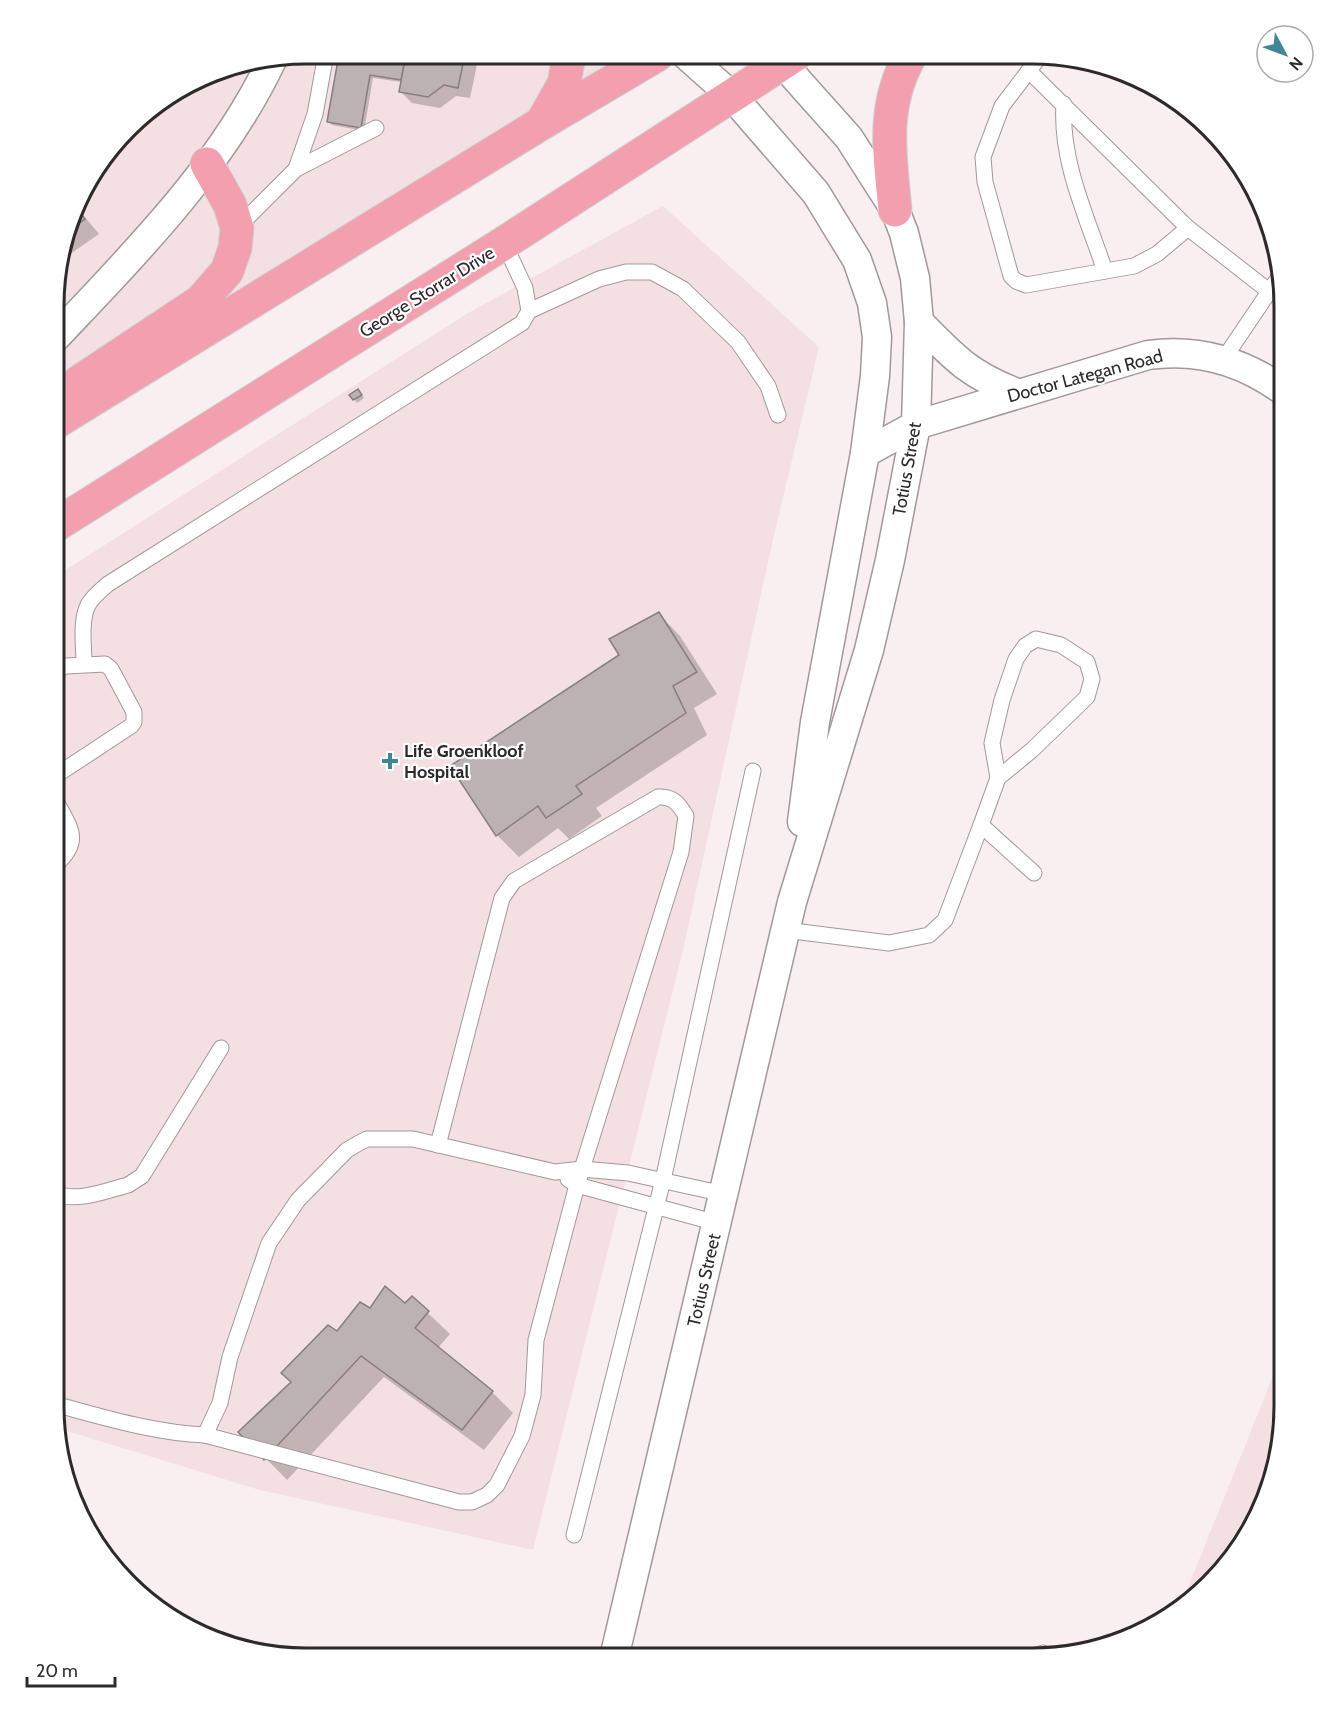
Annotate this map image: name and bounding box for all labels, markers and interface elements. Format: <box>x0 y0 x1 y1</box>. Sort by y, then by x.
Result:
north arrow <box>1255 24 1315 84</box>
text: N <box>1285 53 1307 74</box>
street label: George Storrar Drive <box>355 242 499 342</box>
street label: Doctor Lategan Road <box>1005 345 1165 407</box>
street label: Totius Street <box>888 420 926 518</box>
place label: Life Groenkloof Hospital <box>404 740 524 783</box>
marker: Life Groenkloof Hospital <box>381 752 399 770</box>
street label: Totius Street <box>683 1231 725 1329</box>
scale bar <box>27 1650 116 1688</box>
text: 20 m <box>36 1660 78 1682</box>

